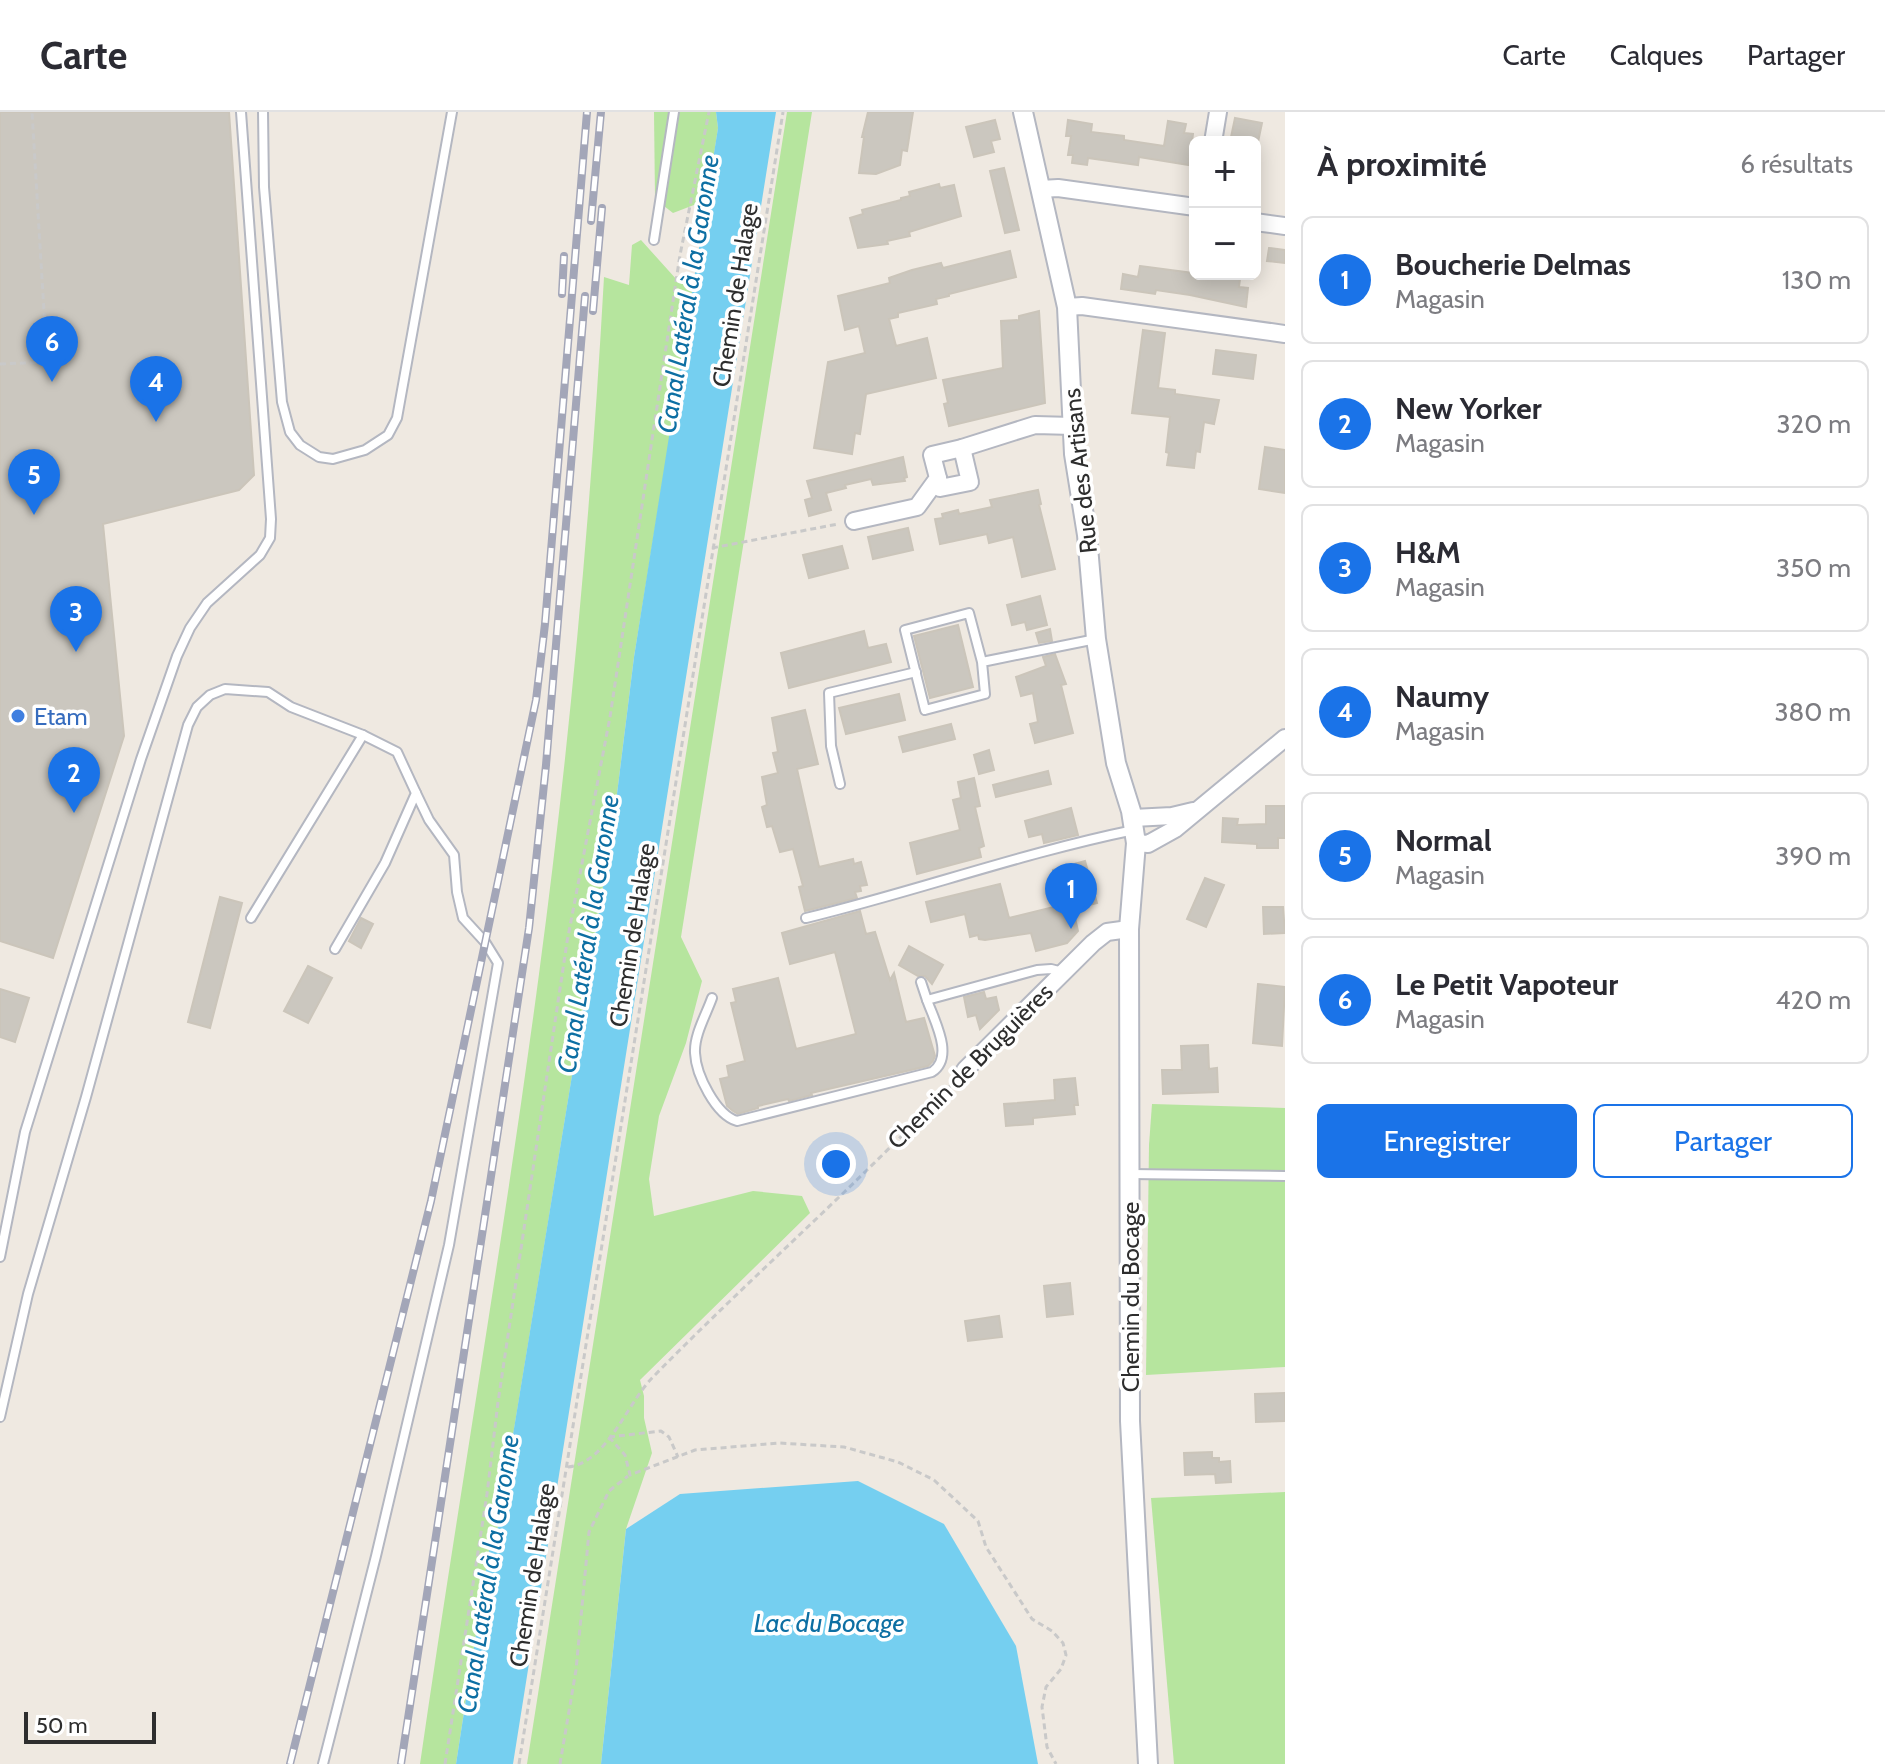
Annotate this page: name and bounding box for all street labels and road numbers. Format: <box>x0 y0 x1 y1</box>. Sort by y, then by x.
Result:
street label: Chemin de Halage <box>706 201 764 389</box>
street label: Rue des Artisans <box>1057 387 1103 555</box>
street label: Chemin de Halage <box>603 841 661 1029</box>
street label: Chemin de Bruguières <box>881 977 1059 1155</box>
street label: Chemin du Bocage <box>1116 1202 1145 1392</box>
street label: Chemin de Halage <box>503 1481 561 1669</box>

